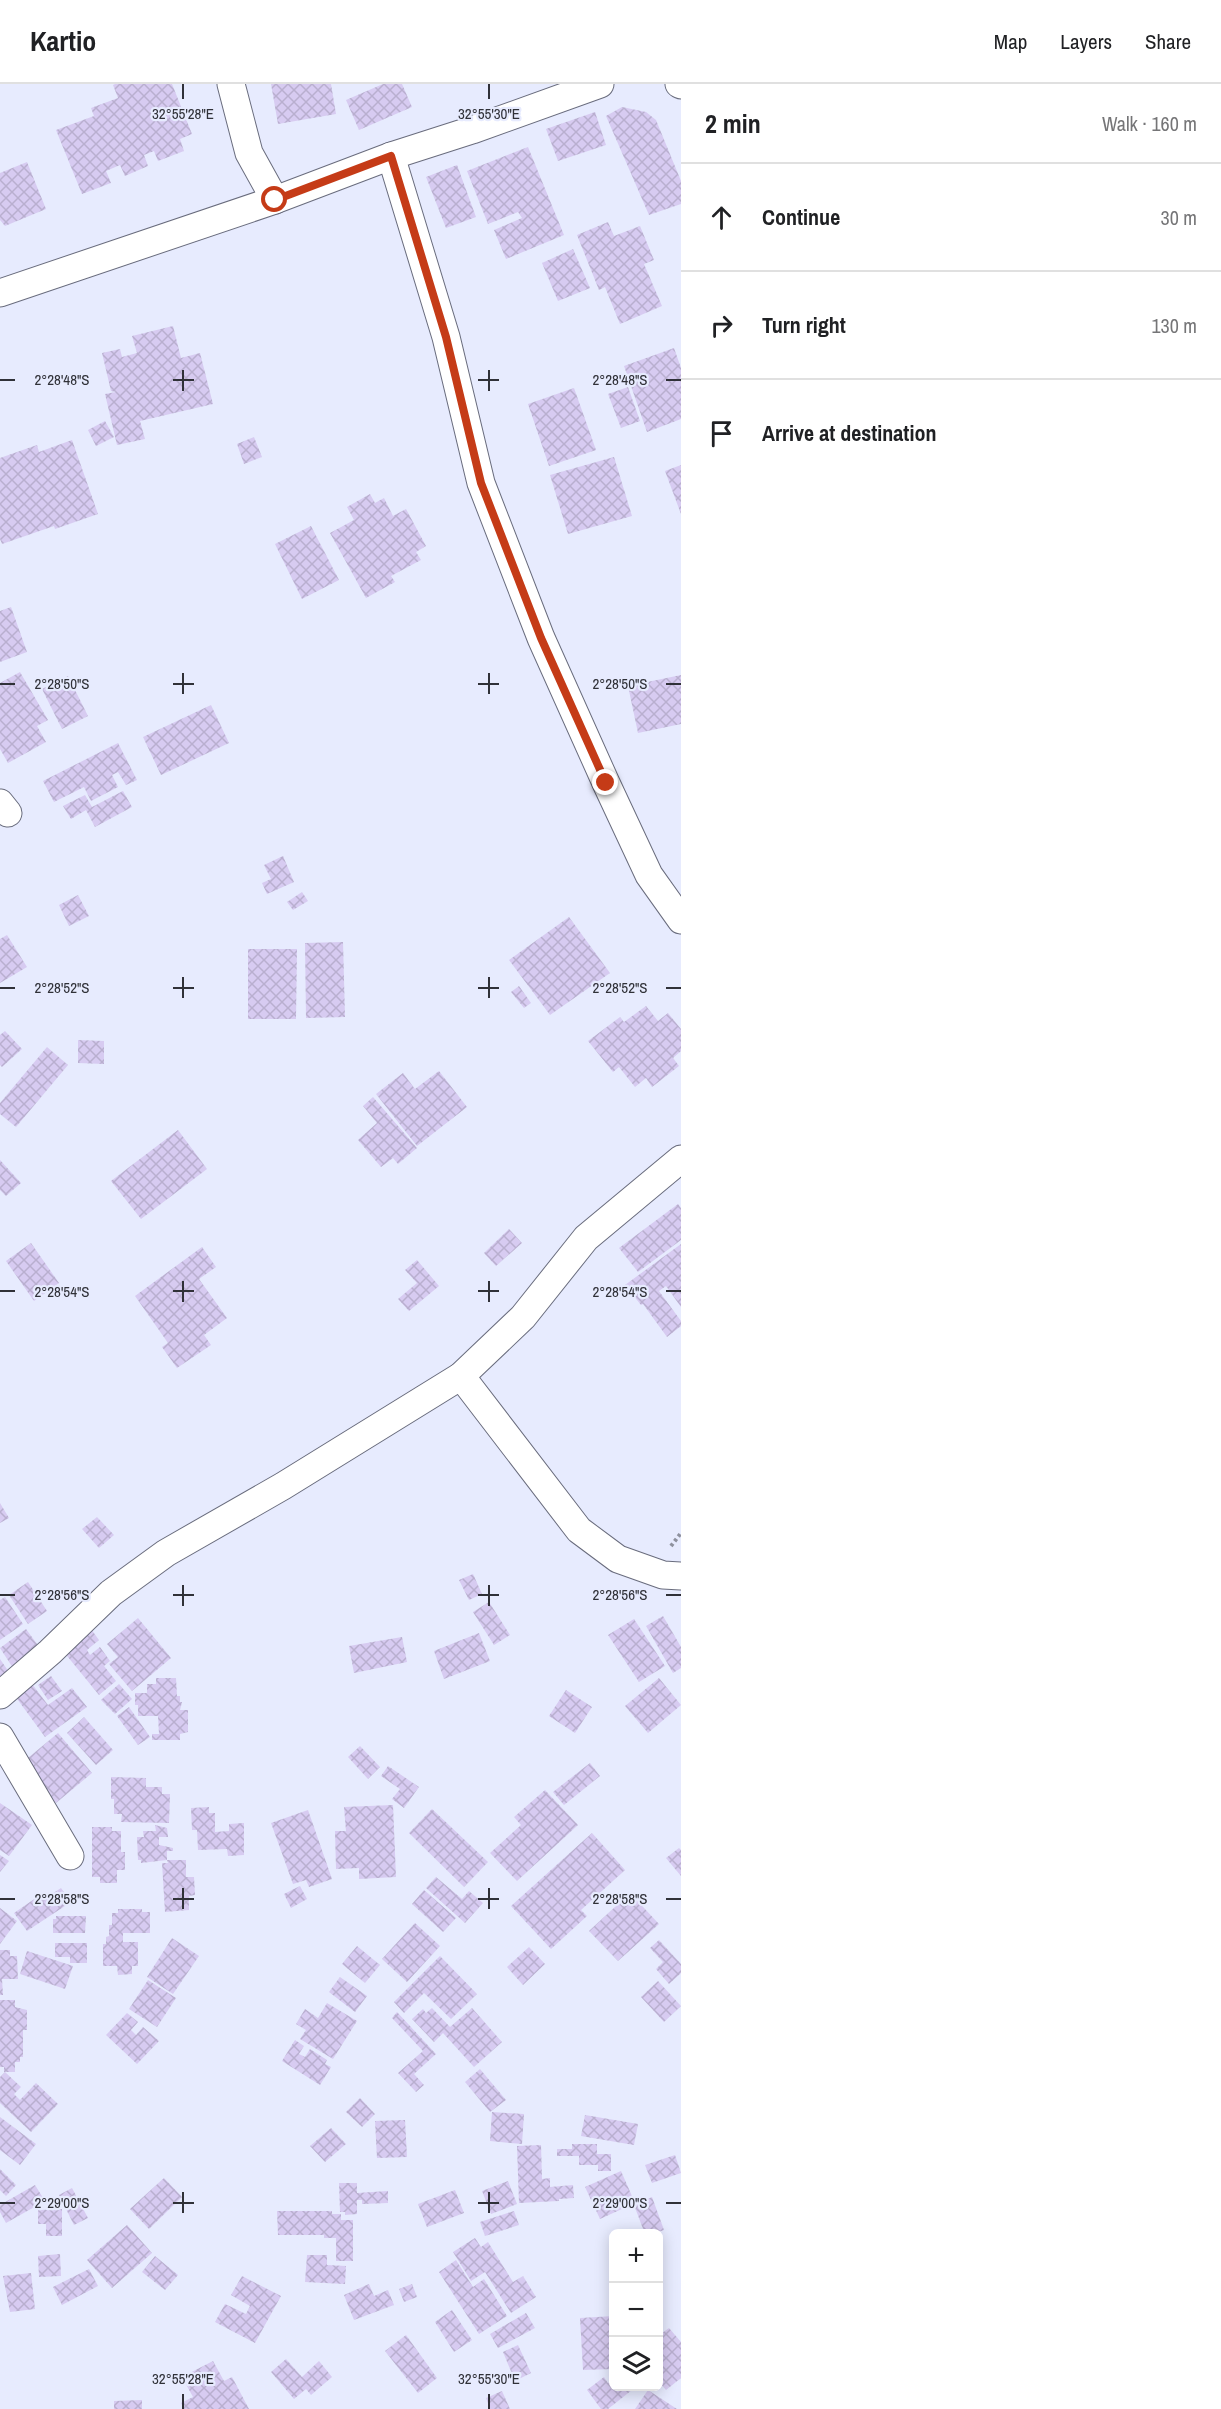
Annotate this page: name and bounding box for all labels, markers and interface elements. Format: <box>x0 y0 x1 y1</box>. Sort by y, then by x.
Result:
text: Kartio <box>30 22 96 60</box>
text: Map <box>994 27 1027 56</box>
text: Layers <box>1060 27 1112 56</box>
text: Share <box>1145 27 1191 56</box>
text: 32°55'28"E <box>152 103 214 124</box>
text: 32°55'30"E <box>458 103 520 124</box>
text: 2 min <box>705 106 761 141</box>
text: Walk · 160 m <box>1102 110 1197 137</box>
route start <box>261 186 287 212</box>
icon: ahead <box>705 201 738 234</box>
text: Continue <box>762 202 840 232</box>
text: 30 m <box>1161 204 1197 231</box>
icon: right <box>705 309 738 342</box>
text: Turn right <box>762 310 846 340</box>
text: 130 m <box>1151 312 1197 339</box>
text: 2°28'48"S <box>34 369 90 390</box>
text: 2°28'48"S <box>592 369 648 390</box>
icon: arrive <box>705 417 738 450</box>
text: Arrive at destination <box>762 418 936 448</box>
text: 2°28'50"S <box>34 673 90 694</box>
text: 2°28'50"S <box>592 673 648 694</box>
route end <box>592 769 618 795</box>
text: 2°28'52"S <box>34 977 90 998</box>
text: 2°28'52"S <box>592 977 648 998</box>
text: 2°28'54"S <box>34 1281 90 1302</box>
text: 2°28'54"S <box>592 1281 648 1302</box>
text: 2°28'56"S <box>34 1584 90 1605</box>
text: 2°28'56"S <box>592 1584 648 1605</box>
text: 2°28'58"S <box>34 1888 90 1909</box>
text: 2°28'58"S <box>592 1888 648 1909</box>
text: 2°29'00"S <box>34 2192 90 2213</box>
text: 2°29'00"S <box>592 2192 648 2213</box>
map controls <box>609 2229 663 2391</box>
button: + <box>609 2229 663 2283</box>
button: − <box>609 2283 663 2337</box>
button: layers <box>609 2337 663 2391</box>
text: 32°55'28"E <box>152 2368 214 2389</box>
text: 32°55'30"E <box>458 2368 520 2389</box>

